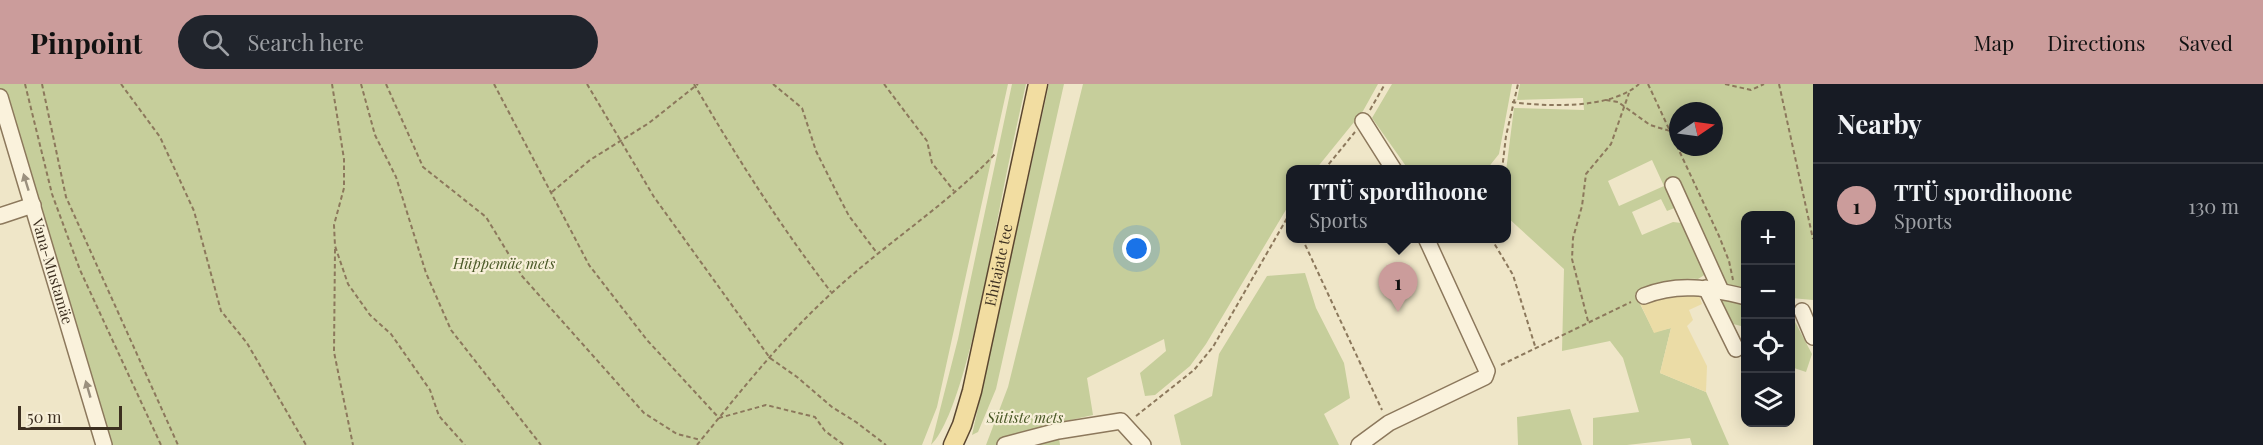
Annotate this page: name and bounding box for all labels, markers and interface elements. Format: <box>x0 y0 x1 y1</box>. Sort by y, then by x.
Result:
search box <box>178 15 598 69</box>
text: Pinpoint <box>30 24 142 61</box>
icon: search <box>199 26 232 59</box>
text: Search here <box>247 27 364 57</box>
text: Map <box>1973 28 2014 56</box>
text: Directions <box>2047 28 2145 56</box>
text: Saved <box>2178 28 2233 56</box>
north arrow <box>1669 102 1723 156</box>
text: Nearby <box>1837 106 1922 141</box>
popup <box>1286 165 1511 243</box>
one-way arrow <box>21 173 30 191</box>
text: TTÜ spordihoone <box>1309 176 1488 206</box>
text: TTÜ spordihoone <box>1894 177 2072 207</box>
text: 1 <box>1853 192 1860 219</box>
text: 130 m <box>2188 192 2239 219</box>
text: Sports <box>1309 206 1368 233</box>
text: Sports <box>1894 207 1952 234</box>
map controls <box>1741 211 1795 427</box>
button: + <box>1741 211 1795 265</box>
street label: Vana-Mustamäe <box>28 215 78 326</box>
street label: Ehitajate tee <box>979 222 1017 308</box>
your location <box>1122 234 1151 263</box>
park label: Hüppemäe mets <box>452 253 555 273</box>
pin: 1 <box>1378 262 1418 312</box>
button: − <box>1741 265 1795 319</box>
button: locate <box>1741 319 1795 373</box>
button: layers <box>1741 373 1795 427</box>
one-way arrow <box>83 380 92 398</box>
scale bar <box>18 403 122 430</box>
text: 50 m <box>27 406 61 427</box>
park label: Sütiste mets <box>986 407 1064 427</box>

